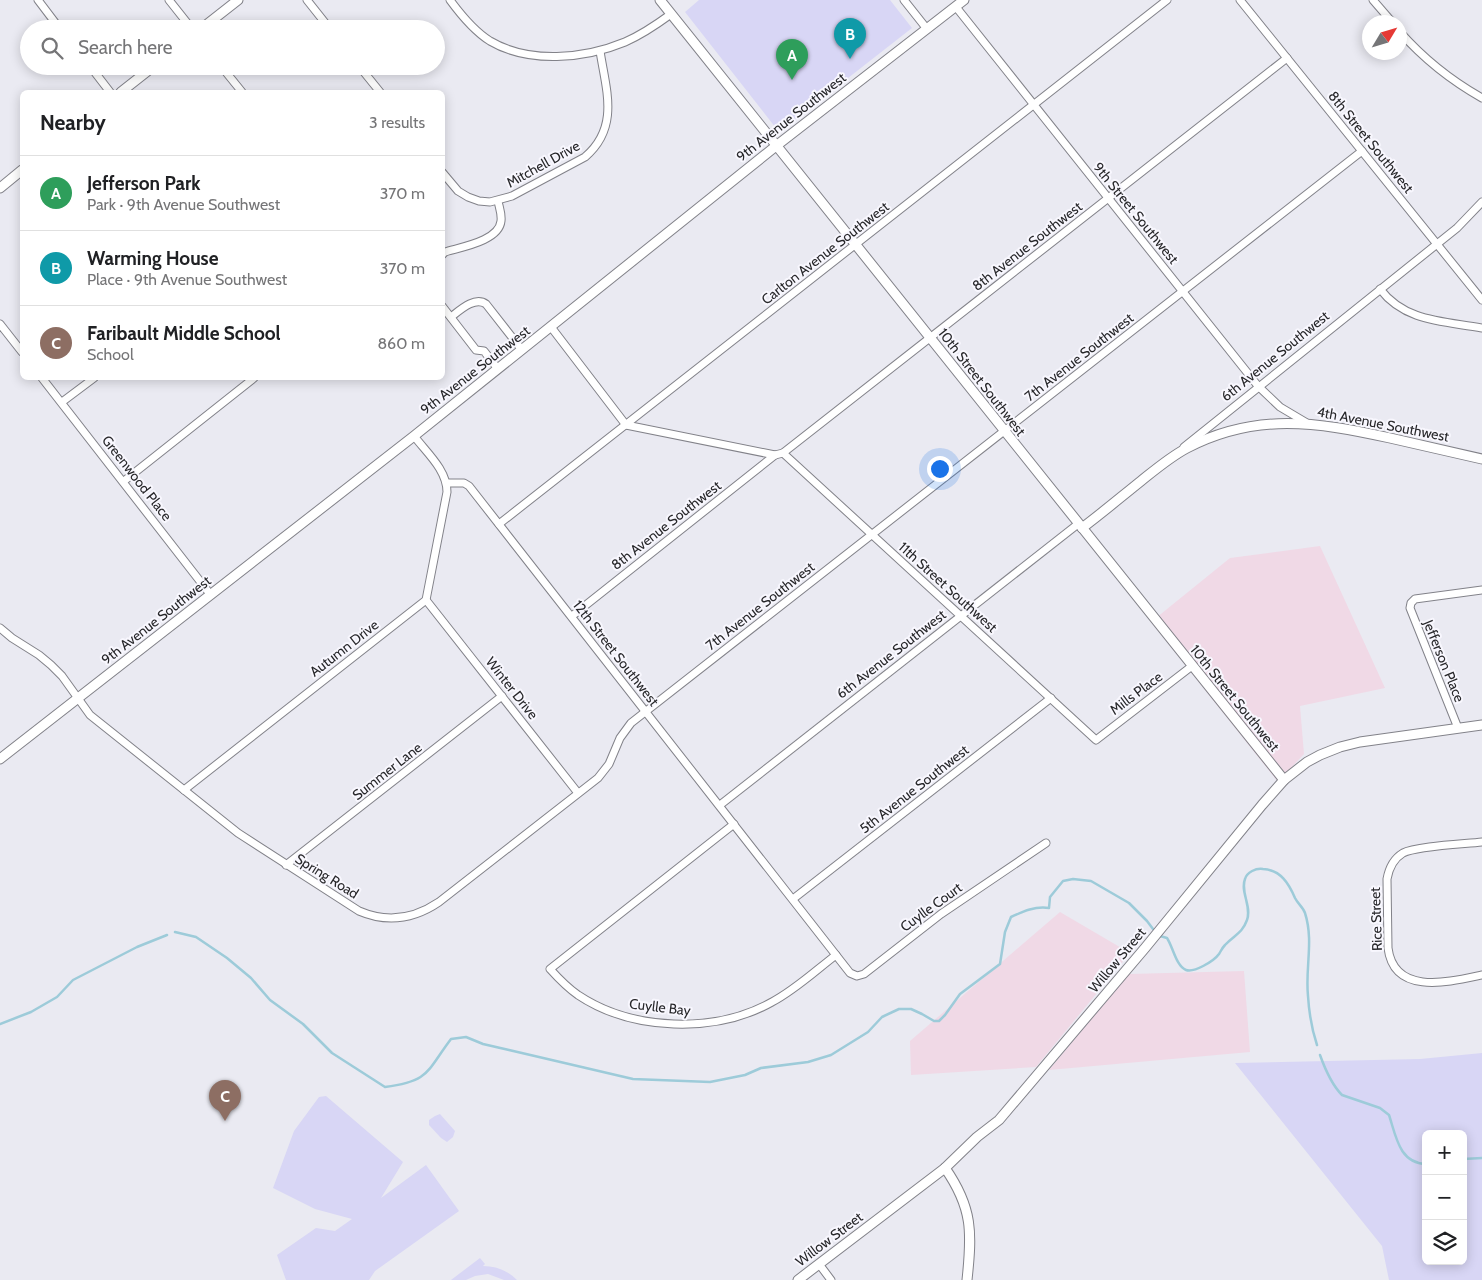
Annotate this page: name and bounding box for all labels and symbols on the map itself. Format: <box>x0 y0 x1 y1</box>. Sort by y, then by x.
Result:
north arrow <box>1362 15 1407 60</box>
pin: B <box>834 18 866 59</box>
pin: A <box>776 39 808 80</box>
street label: 9th Avenue Southwest <box>733 68 850 165</box>
street label: 8th Street Southwest <box>1324 87 1418 197</box>
street label: Mitchell Drive <box>503 136 583 192</box>
street label: 9th Street Southwest <box>1089 158 1183 268</box>
street label: Carlton Avenue Southwest <box>758 197 893 308</box>
street label: 8th Avenue Southwest <box>968 197 1086 295</box>
street label: 6th Avenue Southwest <box>1217 307 1333 405</box>
street label: 7th Avenue Southwest <box>1021 309 1137 405</box>
street label: 9th Avenue Southwest <box>417 321 534 418</box>
street label: 10th Street Southwest <box>934 324 1030 440</box>
street label: 4th Avenue Southwest <box>1315 402 1451 446</box>
street label: Greenwood Place <box>98 432 176 524</box>
your location <box>927 456 953 482</box>
street label: 8th Avenue Southwest <box>607 476 725 574</box>
street label: 11th Street Southwest <box>895 538 1001 636</box>
street label: 7th Avenue Southwest <box>702 558 818 654</box>
street label: 9th Avenue Southwest <box>98 571 215 668</box>
street label: 12th Street Southwest <box>569 596 663 710</box>
street label: 6th Avenue Southwest <box>833 605 950 702</box>
street label: Autumn Drive <box>306 616 382 680</box>
street label: Jefferson Place <box>1419 616 1469 705</box>
street label: 10th Street Southwest <box>1186 641 1284 755</box>
street label: Winter Drive <box>482 653 542 723</box>
street label: Mills Place <box>1106 667 1166 719</box>
street label: Summer Lane <box>349 738 425 804</box>
street label: 5th Avenue Southwest <box>856 741 972 837</box>
street label: Spring Road <box>292 849 362 903</box>
street label: Cuylle Court <box>896 878 966 936</box>
street label: Rice Street <box>1366 886 1386 951</box>
street label: Willow Street <box>1085 924 1150 996</box>
street label: Cuylle Bay <box>628 994 692 1020</box>
pin: C <box>209 1080 241 1121</box>
street label: Willow Street <box>792 1208 866 1270</box>

